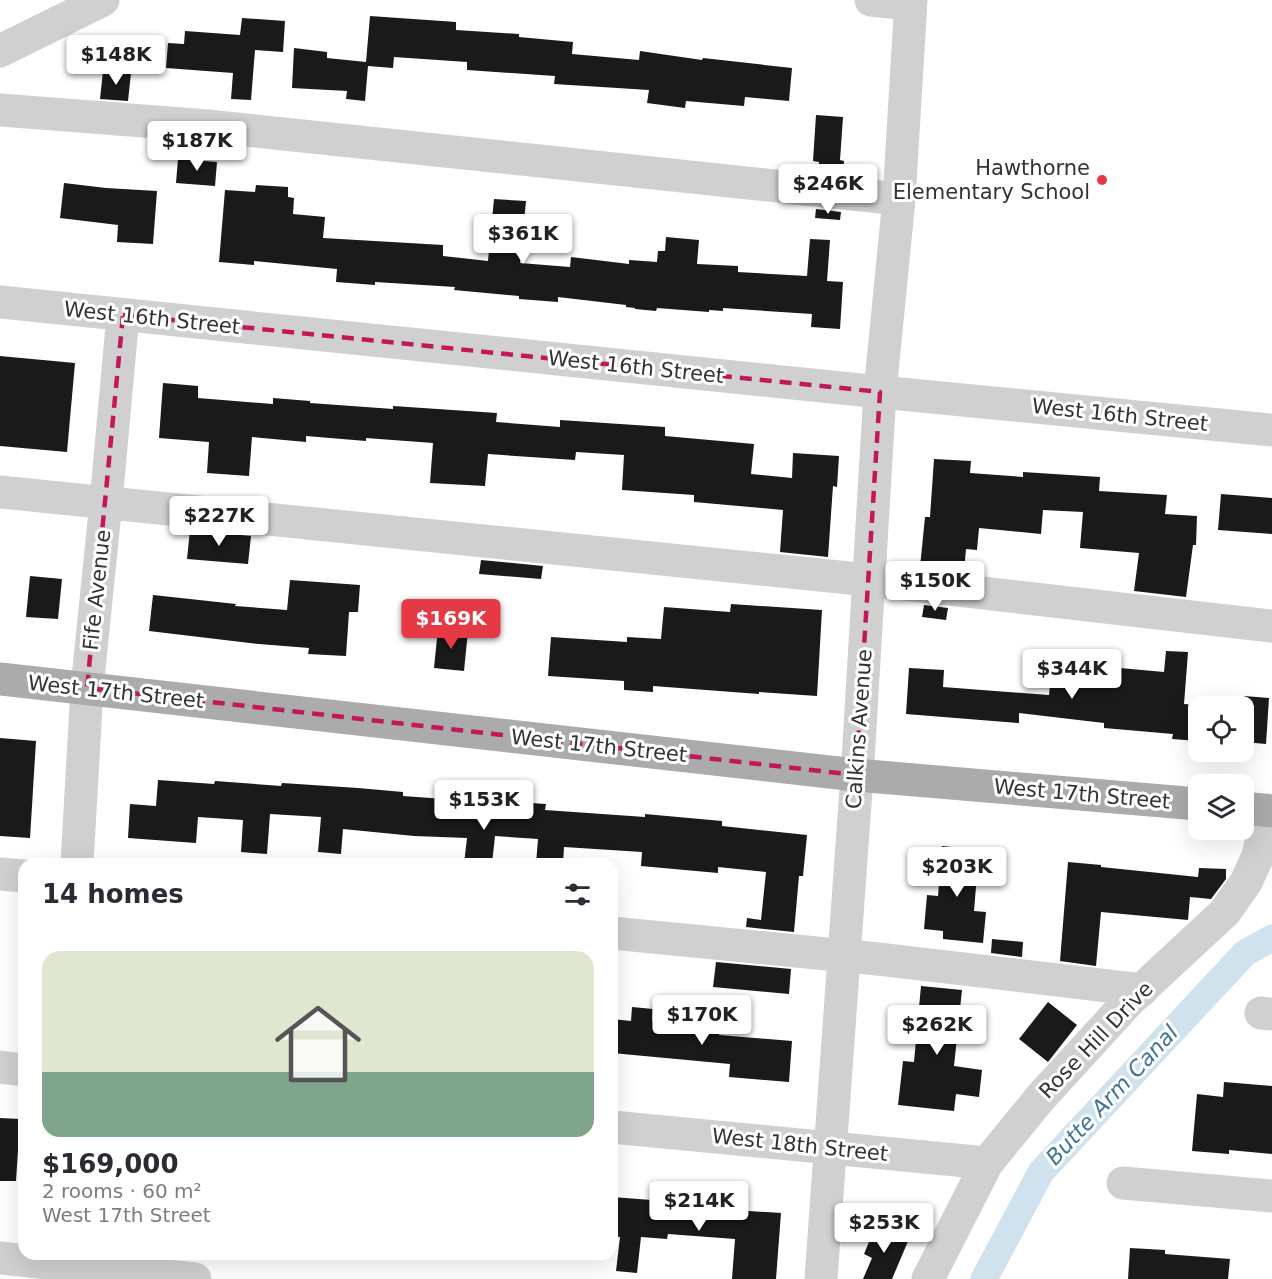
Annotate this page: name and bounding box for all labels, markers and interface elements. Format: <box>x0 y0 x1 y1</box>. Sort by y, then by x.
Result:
pin: $148K <box>74 35 158 86</box>
text: $148K <box>80 42 152 66</box>
pin: $187K <box>155 121 239 172</box>
text: $187K <box>161 128 233 152</box>
place label: Hawthorne Elementary School <box>893 156 1090 204</box>
pin: $246K <box>786 164 870 215</box>
text: $246K <box>792 171 864 195</box>
marker: Hawthorne Elementary School <box>1095 173 1109 187</box>
pin: $361K <box>481 214 565 265</box>
text: $361K <box>487 221 559 245</box>
street label: West 16th Street <box>63 297 241 339</box>
street label: West 16th Street <box>547 346 725 388</box>
street label: West 16th Street <box>1031 394 1209 436</box>
pin: $227K <box>177 496 261 547</box>
text: $227K <box>183 503 255 527</box>
street label: Fife Avenue <box>79 528 115 652</box>
pin: $150K <box>893 561 977 612</box>
text: $150K <box>899 568 971 592</box>
pin: $169K <box>409 599 493 650</box>
text: $169K <box>415 606 487 630</box>
street label: Calkins Avenue <box>841 648 877 810</box>
pin: $344K <box>1030 649 1114 700</box>
text: $344K <box>1036 656 1108 680</box>
street label: West 17th Street <box>27 671 205 713</box>
map controls <box>1188 696 1254 840</box>
button: locate <box>1188 696 1254 762</box>
street label: West 17th Street <box>510 725 688 767</box>
street label: West 17th Street <box>993 774 1171 814</box>
button: layers <box>1188 774 1254 840</box>
pin: $153K <box>442 780 526 831</box>
text: $153K <box>448 787 520 811</box>
pin: $203K <box>915 847 999 898</box>
text: $203K <box>921 854 993 878</box>
icon: filters <box>561 878 594 911</box>
text: 14 homes <box>42 879 184 909</box>
street label: Rose Hill Drive <box>1034 977 1158 1103</box>
icon: home <box>264 990 372 1098</box>
pin: $170K <box>660 995 744 1046</box>
text: $170K <box>666 1002 738 1026</box>
pin: $262K <box>895 1005 979 1056</box>
text: $262K <box>901 1012 973 1036</box>
water label: Butte Arm Canal <box>1041 1020 1183 1170</box>
street label: West 18th Street <box>711 1124 889 1166</box>
text: $169,000 <box>42 1149 179 1179</box>
text: 2 rooms · 60 m² <box>42 1179 202 1203</box>
pin: $214K <box>657 1181 741 1232</box>
text: $214K <box>663 1188 735 1212</box>
text: West 17th Street <box>42 1203 211 1227</box>
pin: $253K <box>842 1203 926 1254</box>
text: $253K <box>848 1210 920 1234</box>

